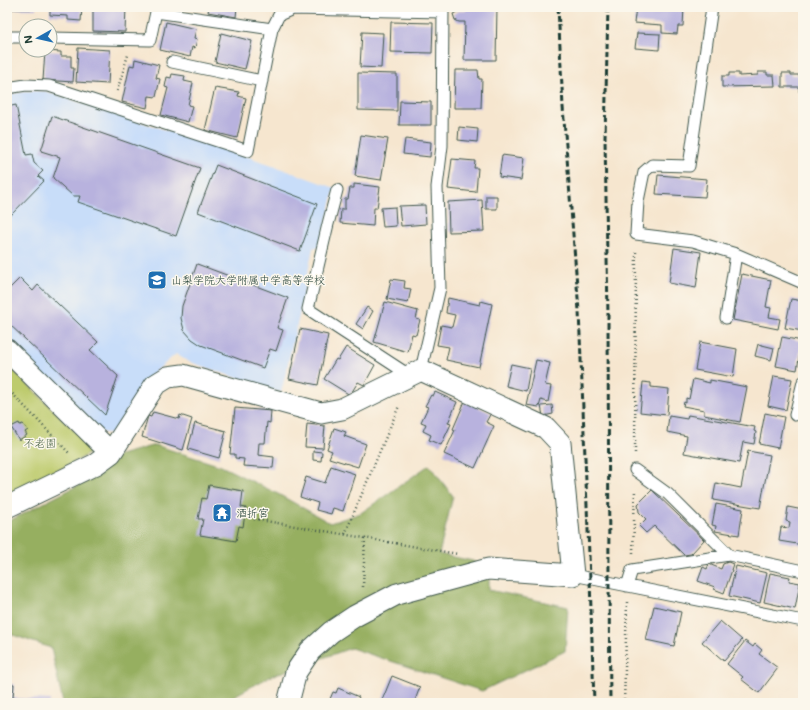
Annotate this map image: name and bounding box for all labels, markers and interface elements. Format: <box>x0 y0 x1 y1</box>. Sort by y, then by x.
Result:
north arrow <box>18 18 58 58</box>
text: N <box>20 34 36 45</box>
school or university icon: 山梨学院大学附属中学高等学校 <box>146 269 168 291</box>
place label: 山梨学院大学附属中学高等学校 <box>171 272 325 287</box>
park label: 不老園 <box>24 435 57 450</box>
temple icon: 酒折宮 <box>211 502 233 524</box>
place label: 酒折宮 <box>236 505 269 520</box>

